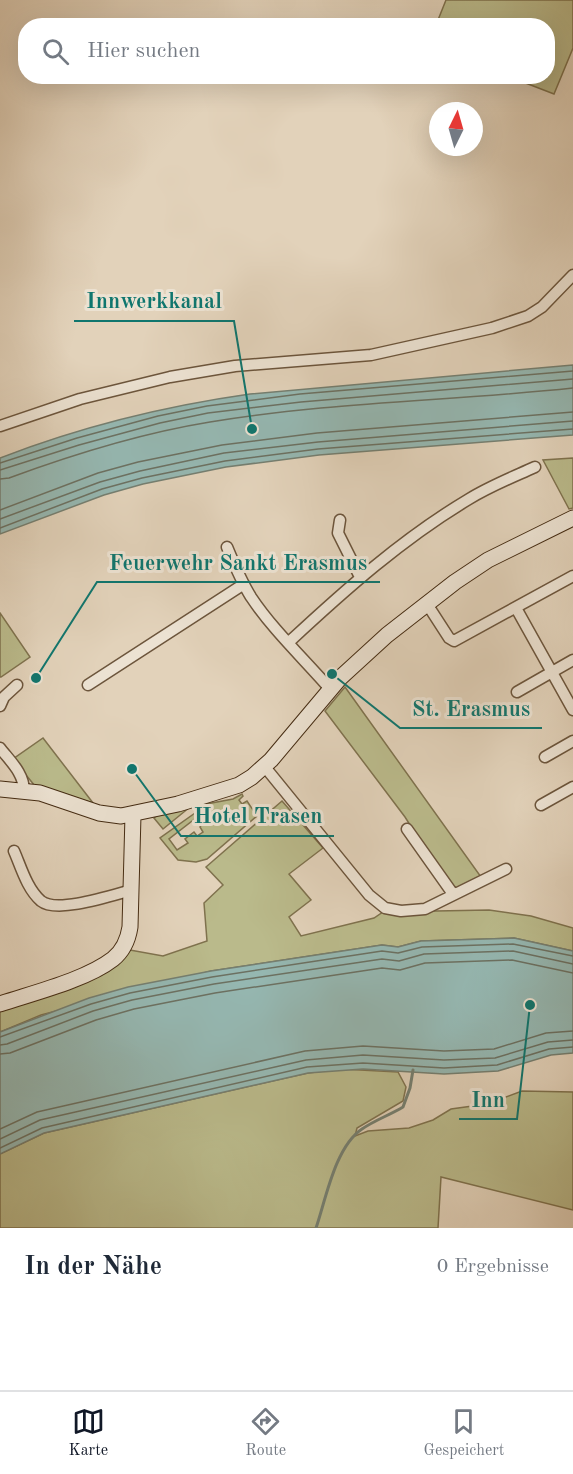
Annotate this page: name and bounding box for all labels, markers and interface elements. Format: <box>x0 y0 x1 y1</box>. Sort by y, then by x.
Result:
search box <box>18 18 555 84</box>
icon: search <box>39 35 72 68</box>
text: Hier suchen <box>87 40 200 62</box>
north arrow <box>429 102 483 156</box>
callout: Innwerkkanal <box>74 281 234 321</box>
text: Innwerkkanal <box>86 291 222 313</box>
callout: Feuerwehr Sankt Erasmus <box>97 542 380 582</box>
text: Feuerwehr Sankt Erasmus <box>109 553 367 575</box>
callout: St. Erasmus <box>400 688 542 728</box>
text: St. Erasmus <box>412 699 530 721</box>
callout: Hotel Trasen <box>181 796 334 836</box>
text: Hotel Trasen <box>193 806 323 828</box>
callout: Inn <box>459 1079 517 1119</box>
text: Inn <box>471 1090 505 1112</box>
text: In der Nähe <box>24 1254 162 1280</box>
text: 0 Ergebnisse <box>437 1257 549 1277</box>
tab: Karte <box>69 1405 108 1461</box>
tab: Route <box>245 1405 286 1461</box>
tab: Gespeichert <box>423 1405 504 1461</box>

